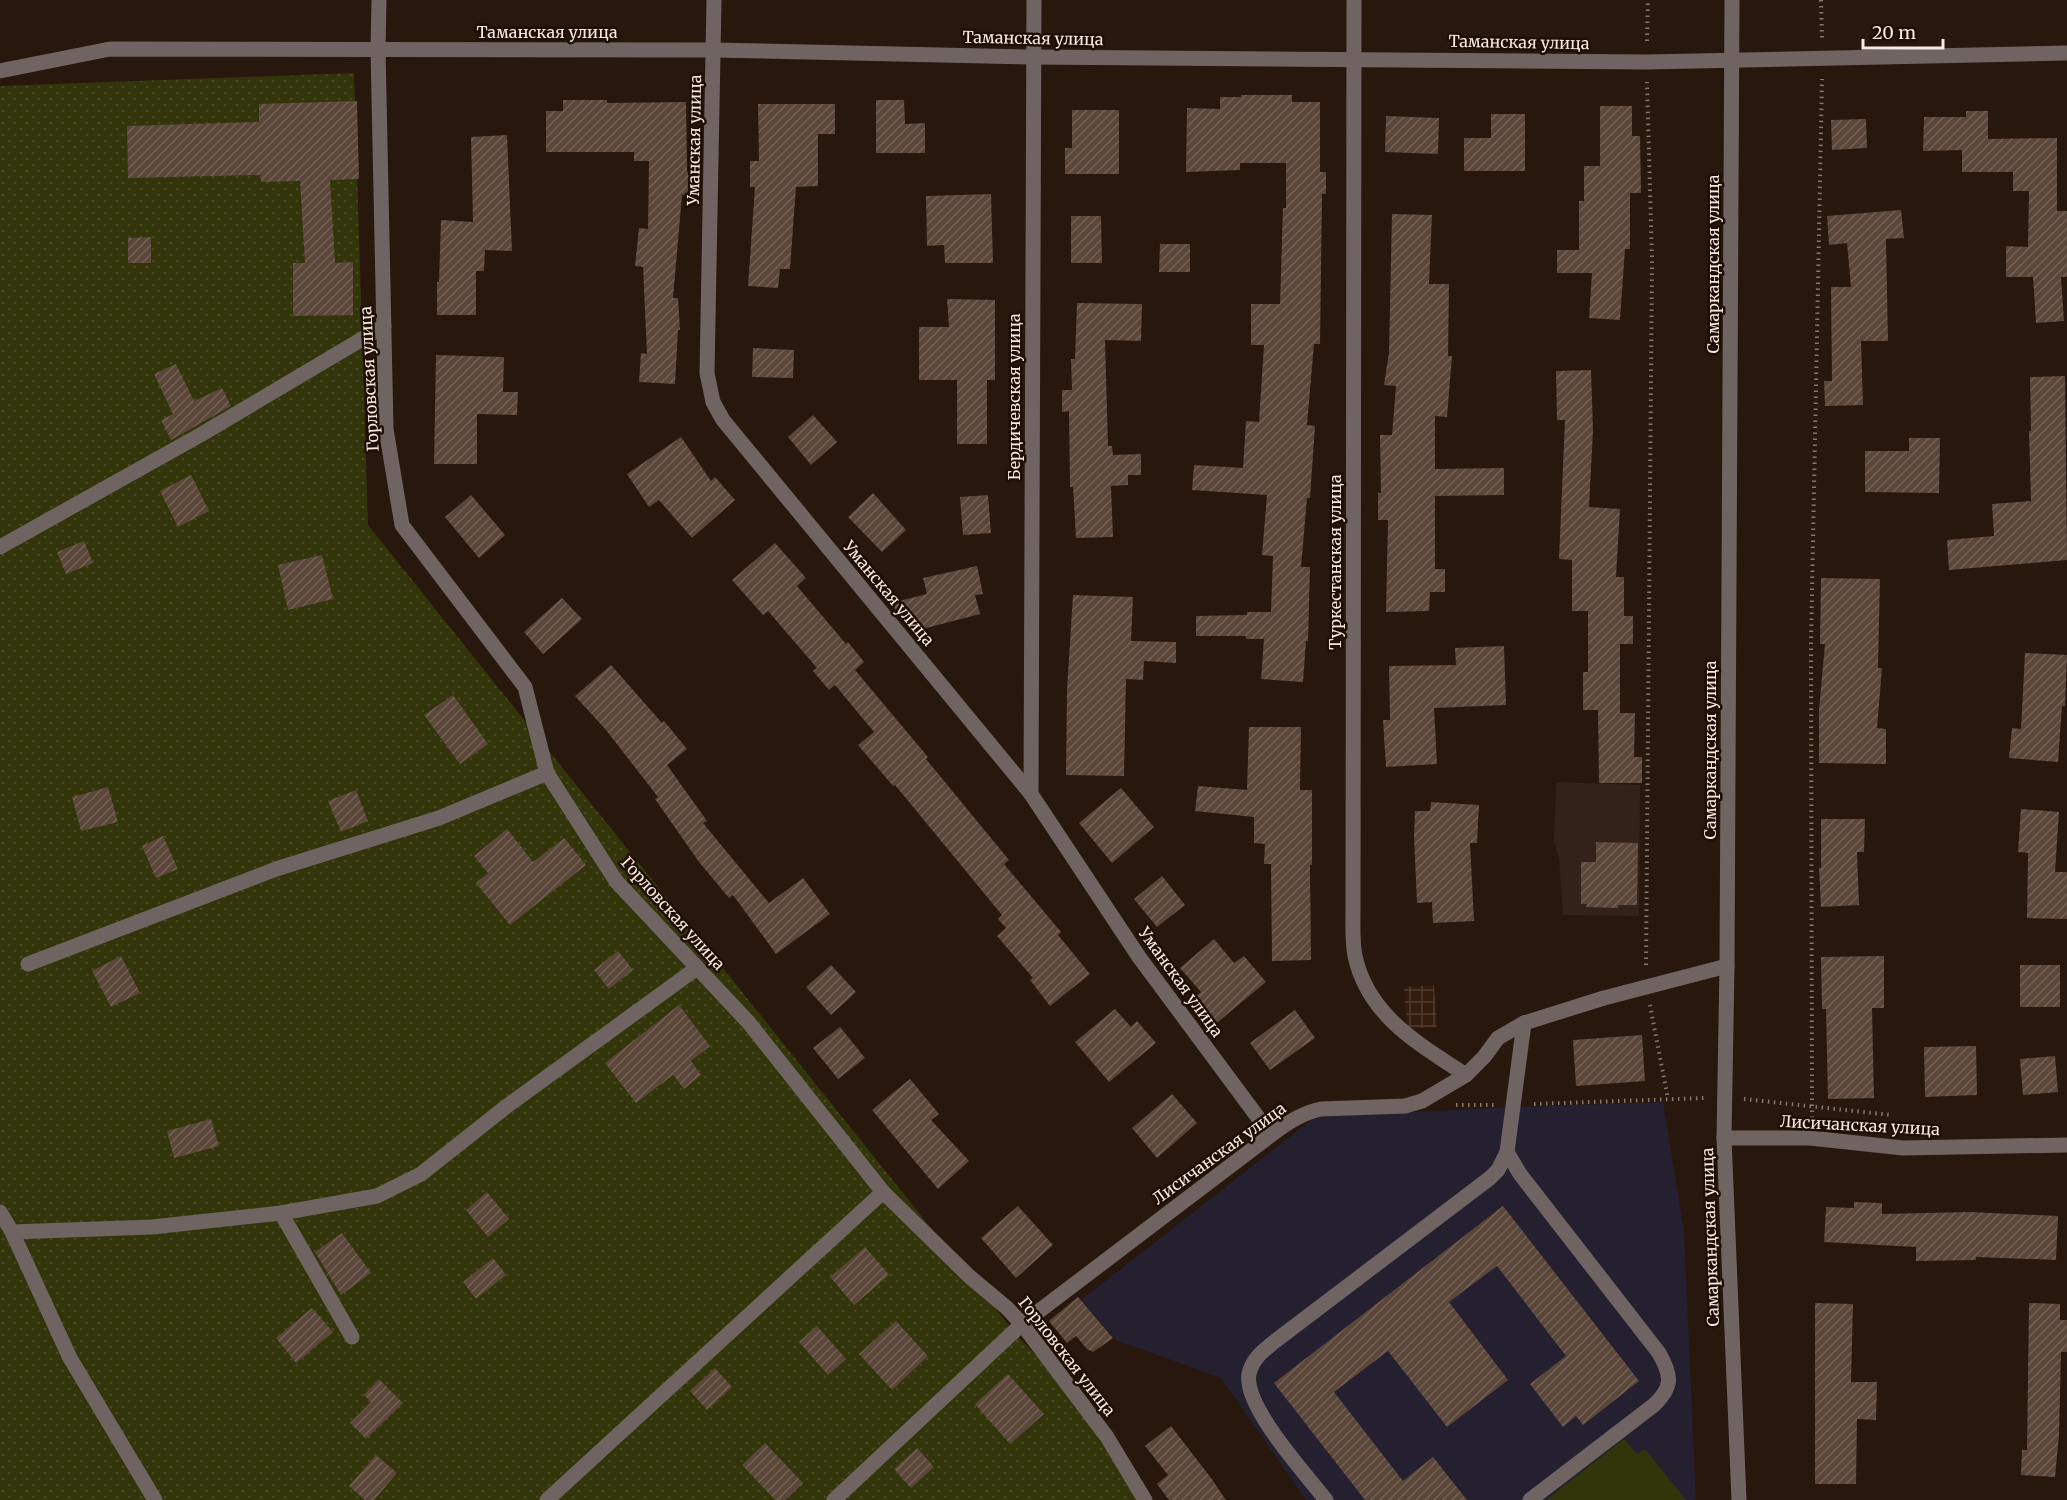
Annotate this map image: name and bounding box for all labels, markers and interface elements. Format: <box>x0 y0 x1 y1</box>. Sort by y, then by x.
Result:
scale bar <box>1863 12 1942 50</box>
text: 20 m <box>1872 21 1916 44</box>
street label: Таманская улица <box>476 22 618 42</box>
street label: Таманская улица <box>962 27 1104 49</box>
street label: Таманская улица <box>1448 31 1590 53</box>
street label: Уманская улица <box>683 74 705 207</box>
street label: Самаркандская улица <box>1703 174 1723 353</box>
street label: Горловская улица <box>355 305 383 452</box>
street label: Бердичевская улица <box>1004 313 1024 481</box>
street label: Туркестанская улица <box>1325 474 1345 650</box>
street label: Уманская улица <box>839 536 939 650</box>
street label: Самаркандская улица <box>1700 660 1720 839</box>
street label: Горловская улица <box>617 852 730 974</box>
street label: Уманская улица <box>1134 922 1228 1041</box>
street label: Лисичанская улица <box>1148 1098 1290 1208</box>
street label: Лисичанская улица <box>1780 1111 1941 1139</box>
street label: Самаркандская улица <box>1697 1147 1723 1327</box>
street label: Горловская улица <box>1014 1292 1120 1420</box>

